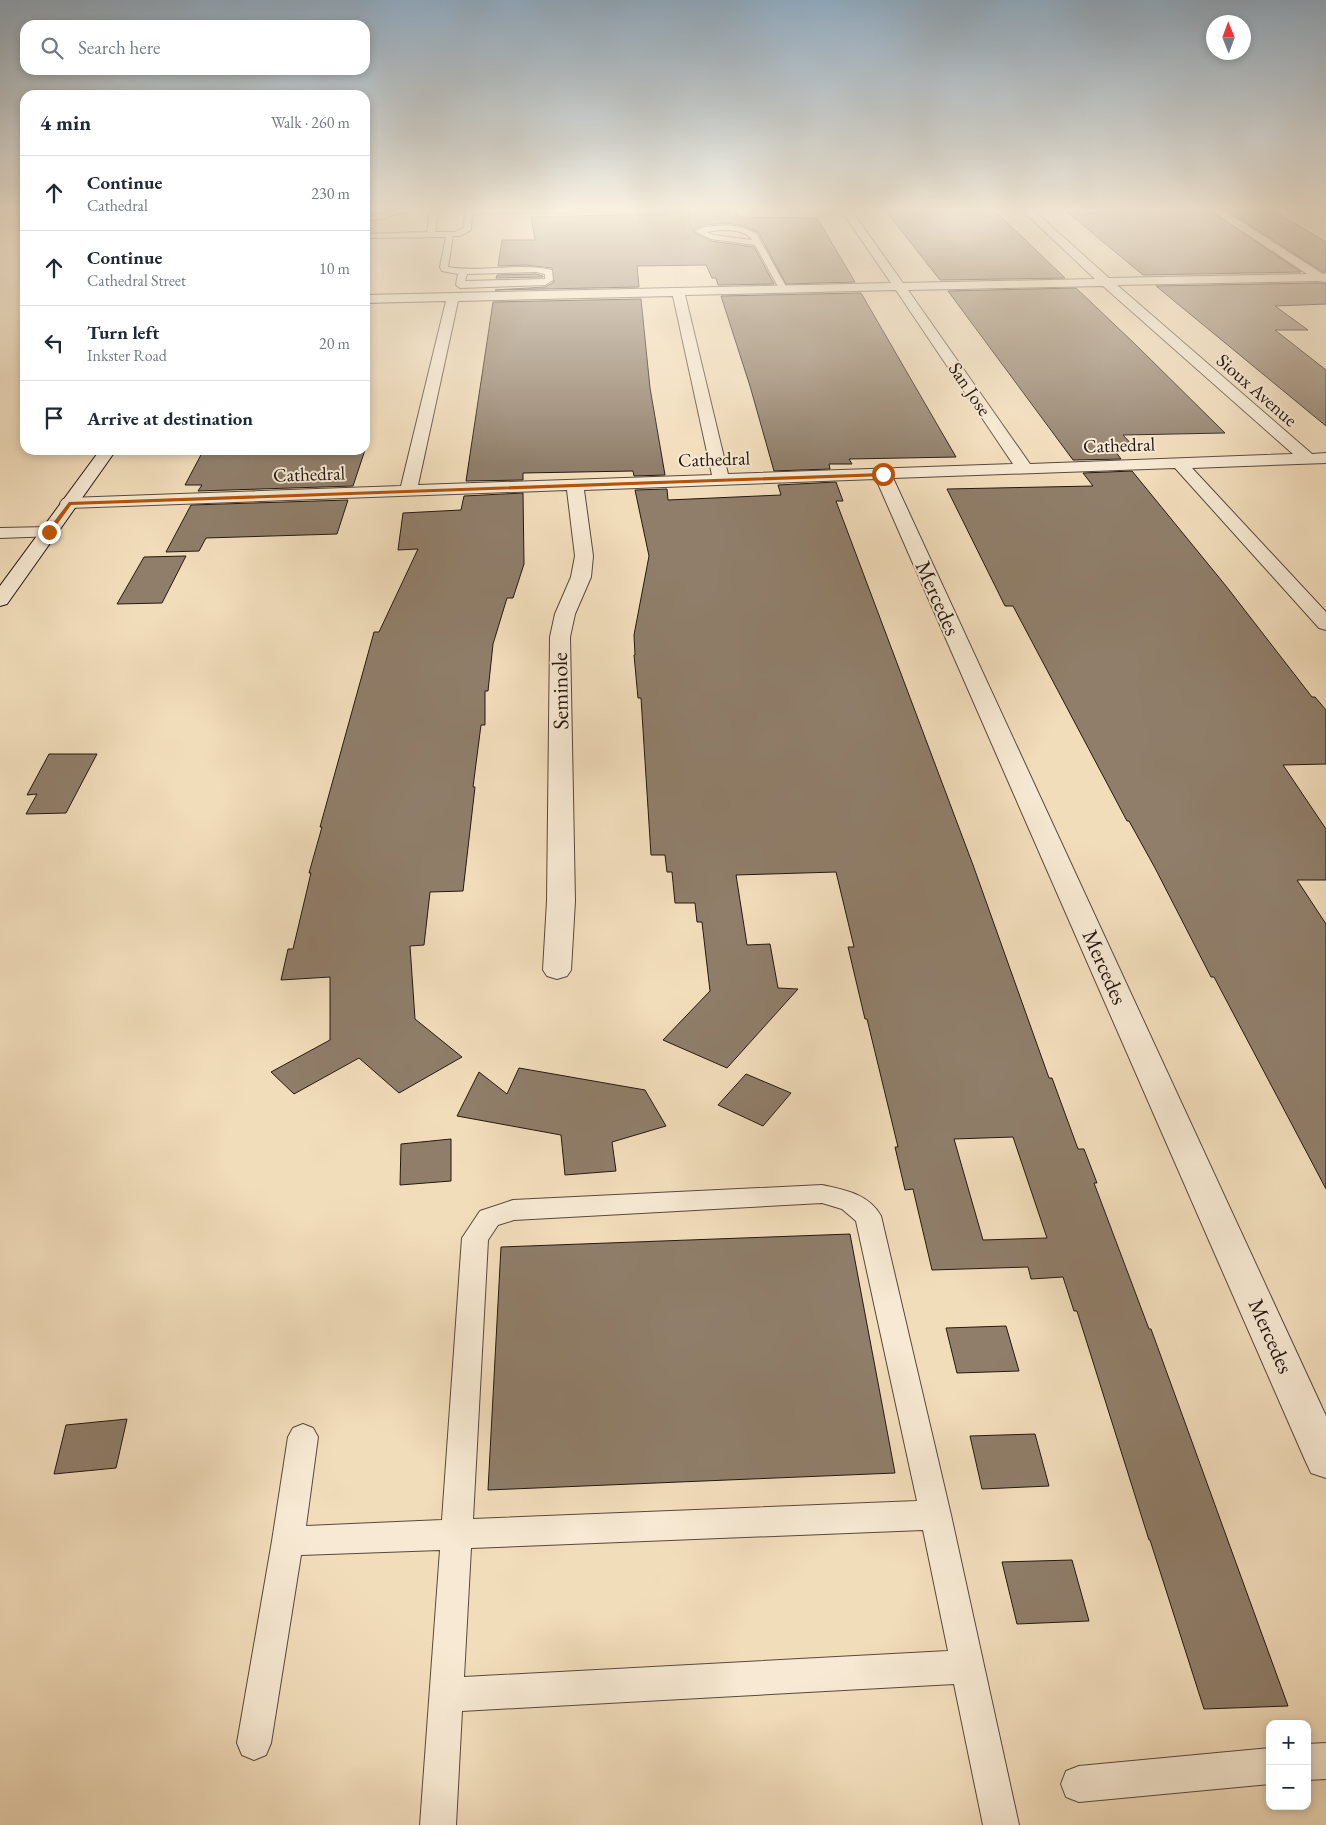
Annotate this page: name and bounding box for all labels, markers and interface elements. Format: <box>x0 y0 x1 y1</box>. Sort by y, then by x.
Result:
north arrow <box>1206 15 1251 60</box>
search box <box>20 20 370 75</box>
icon: search <box>38 34 66 62</box>
text: Search here <box>78 35 160 60</box>
text: 4 min <box>40 109 91 136</box>
text: Walk · 260 m <box>271 112 350 133</box>
text: Continue <box>87 170 162 195</box>
icon: ahead <box>40 179 68 207</box>
text: 230 m <box>311 183 350 204</box>
text: Cathedral <box>87 195 148 216</box>
text: Continue <box>87 245 162 270</box>
icon: ahead <box>40 254 68 282</box>
text: 10 m <box>319 258 350 279</box>
text: Cathedral Street <box>87 270 186 291</box>
text: Turn left <box>87 320 159 345</box>
icon: left <box>40 329 68 357</box>
text: 20 m <box>319 333 350 354</box>
text: Inkster Road <box>87 345 167 366</box>
street label: Sioux Avenue <box>1211 348 1303 432</box>
street label: San Jose <box>943 357 997 421</box>
icon: arrive <box>40 404 68 432</box>
text: Arrive at destination <box>87 406 253 431</box>
street label: Cathedral <box>1083 431 1156 459</box>
street label: Cathedral <box>678 445 751 473</box>
street label: Cathedral <box>273 460 346 488</box>
route start <box>872 463 895 486</box>
route end <box>38 521 61 544</box>
street label: Mercedes <box>909 556 967 640</box>
street label: Seminole <box>545 652 575 730</box>
street label: Mercedes <box>1076 925 1134 1009</box>
street label: Mercedes <box>1242 1294 1300 1378</box>
map controls <box>1266 1720 1311 1810</box>
button: + <box>1266 1720 1311 1765</box>
button: − <box>1266 1765 1311 1810</box>

